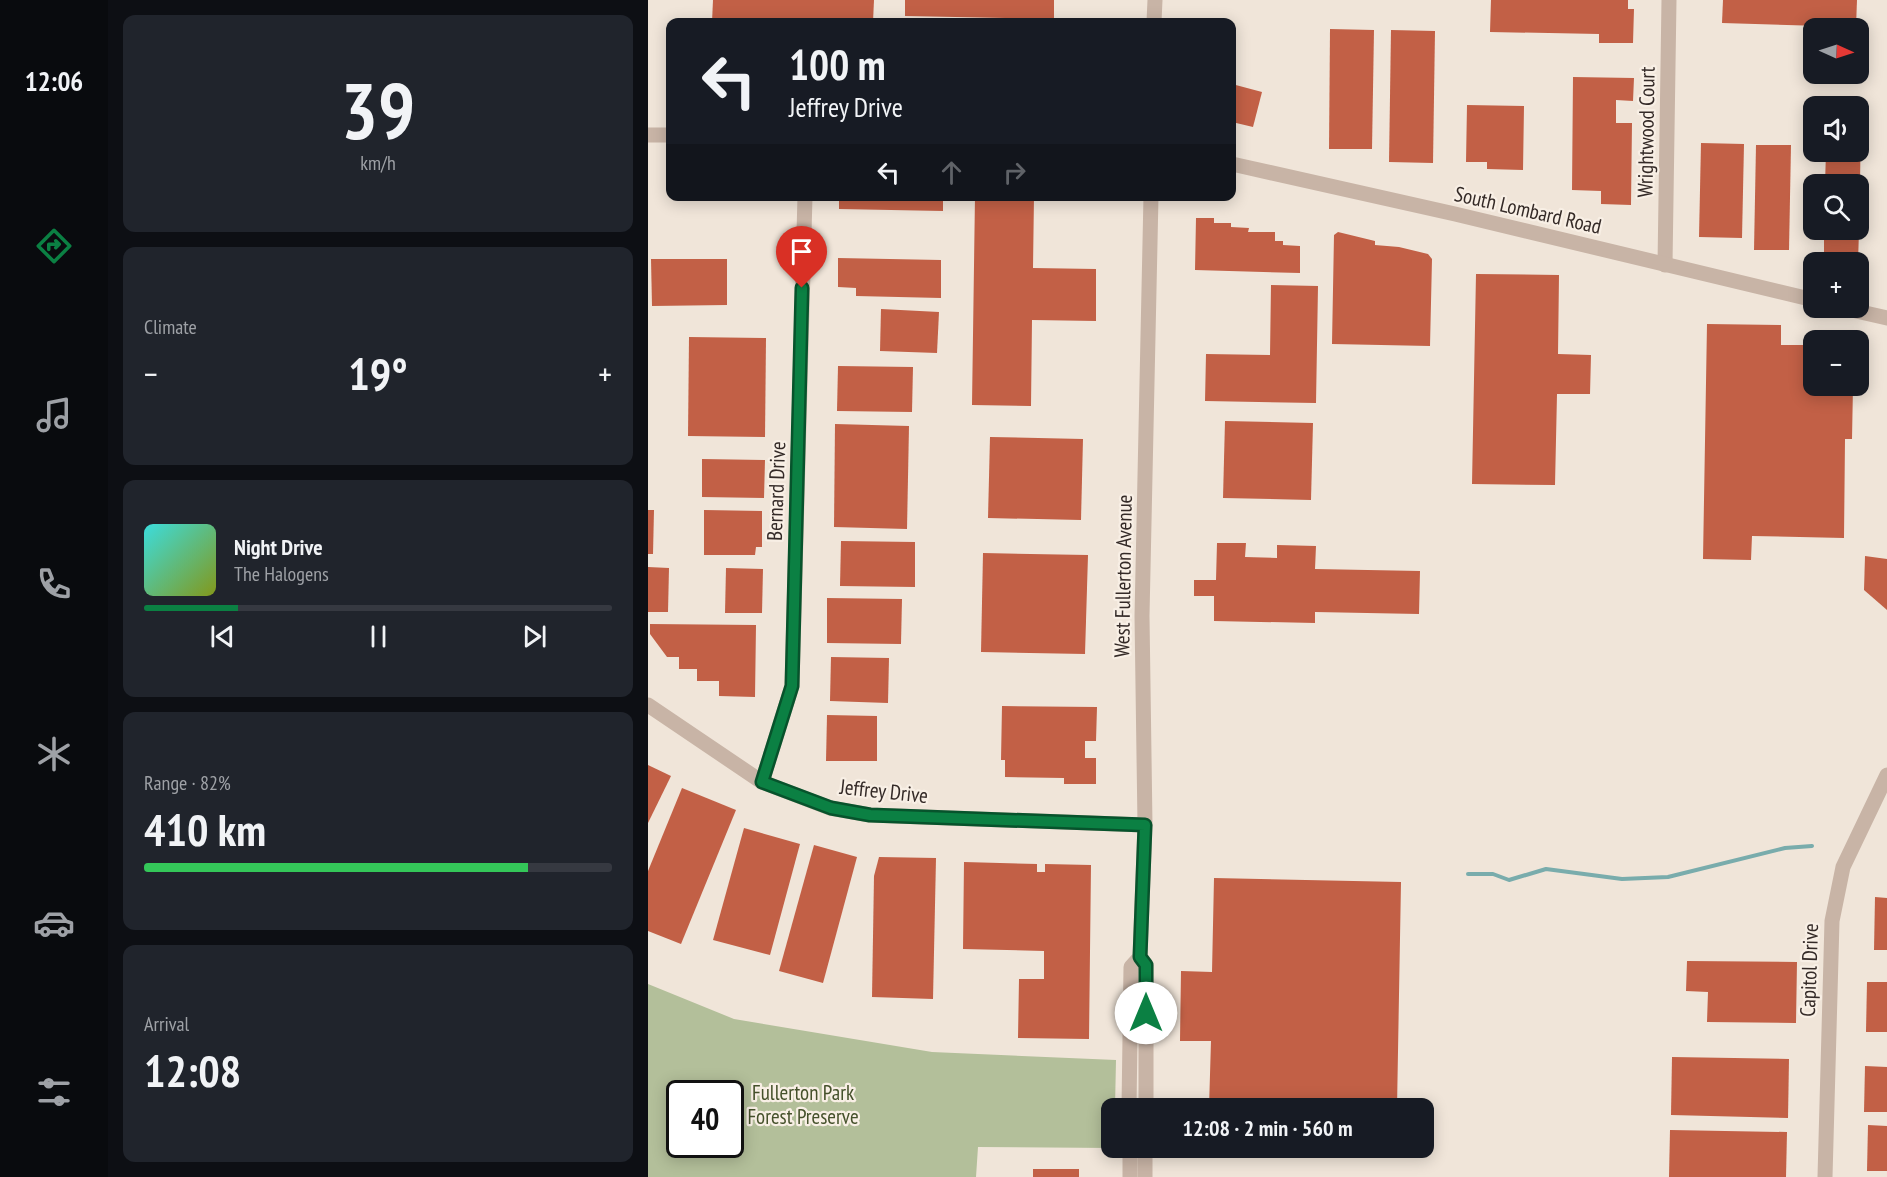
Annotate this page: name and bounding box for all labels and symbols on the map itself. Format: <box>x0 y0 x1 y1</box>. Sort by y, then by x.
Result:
north arrow <box>1803 18 1869 84</box>
street label: Wrightwood Court <box>1631 66 1661 198</box>
street label: South Lombard Road <box>1452 180 1604 240</box>
pin <box>776 226 827 288</box>
street label: Bernard Drive <box>761 441 791 541</box>
street label: West Fullerton Avenue <box>1108 494 1138 658</box>
street label: Jeffrey Drive <box>838 773 929 809</box>
street label: Capitol Drive <box>1794 923 1824 1017</box>
position arrow <box>1114 981 1178 1045</box>
park label: Fullerton Park Forest Preserve <box>747 1079 859 1130</box>
speed limit sign: 40 <box>666 1080 744 1158</box>

